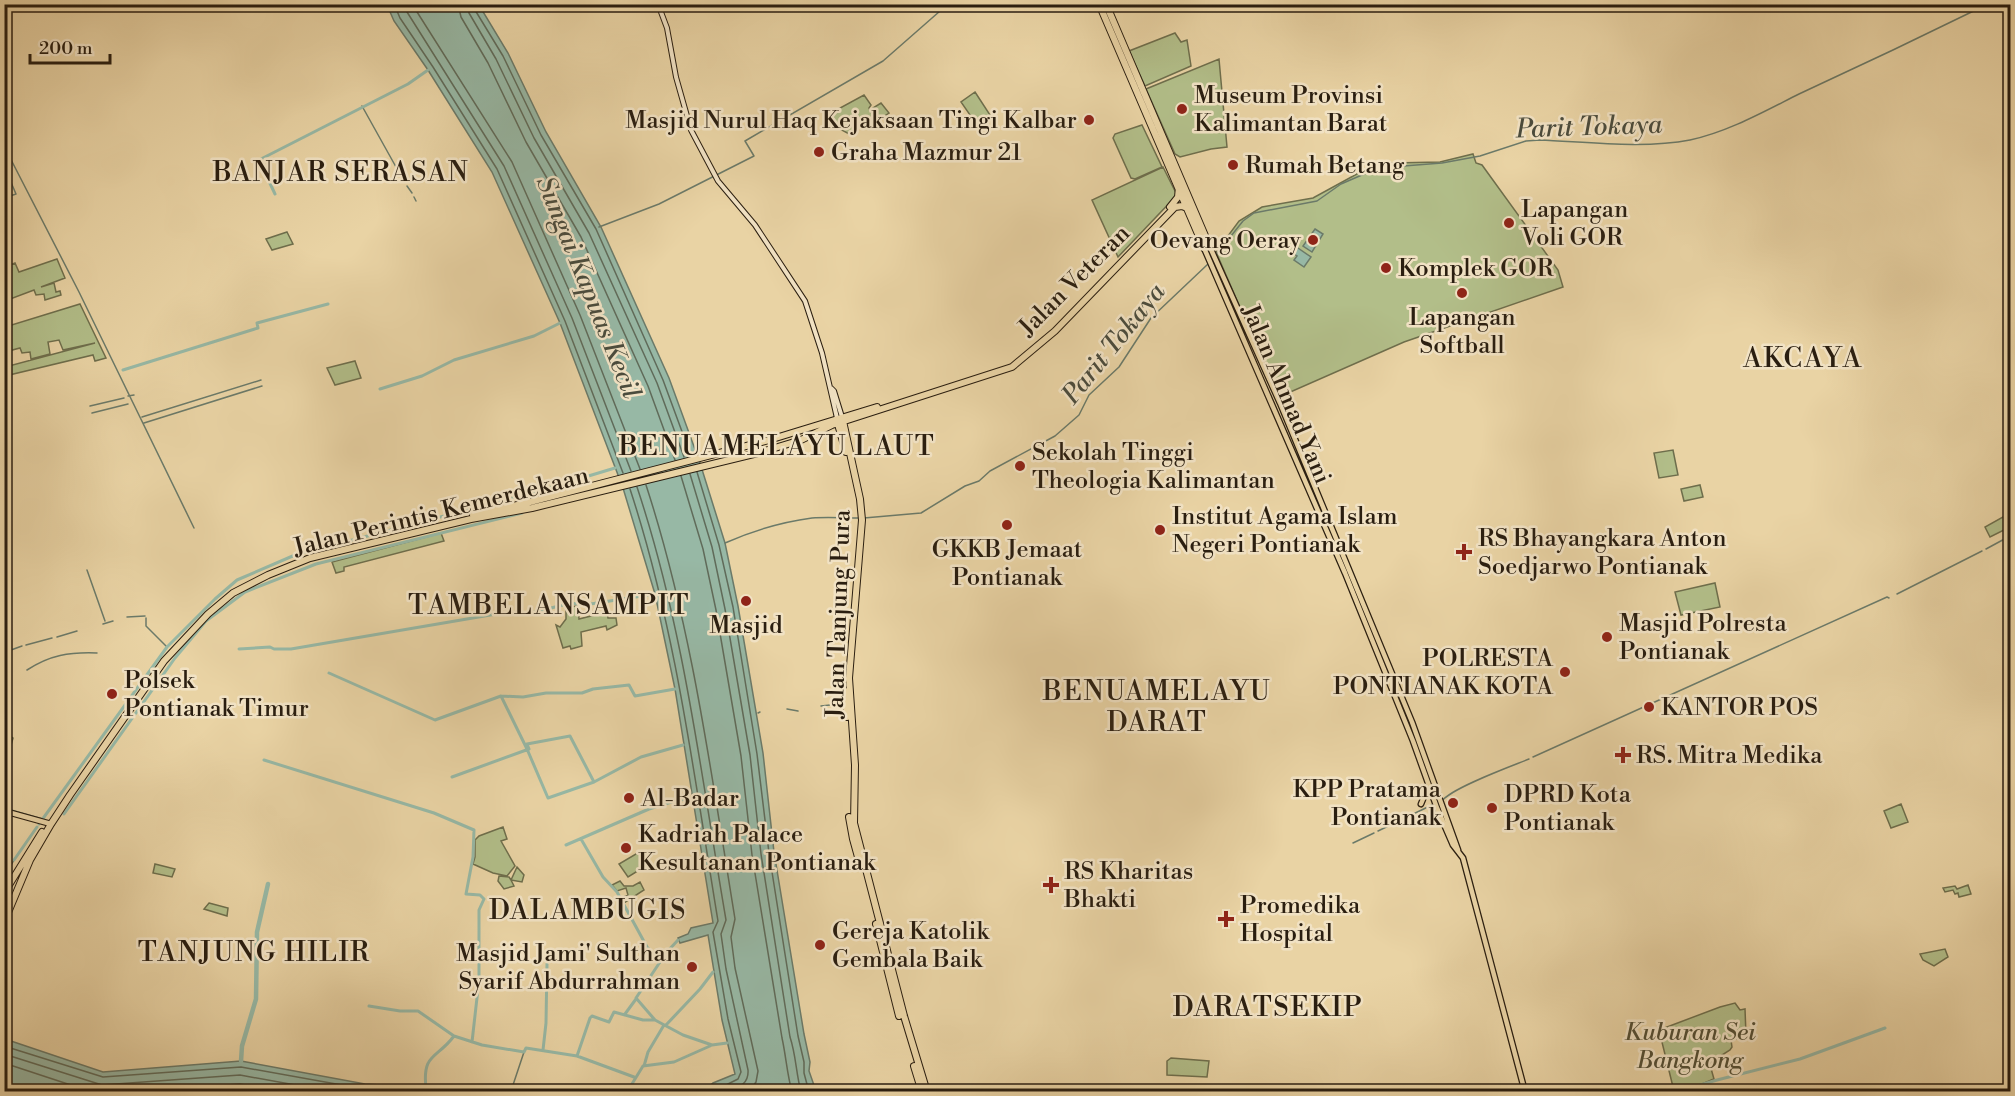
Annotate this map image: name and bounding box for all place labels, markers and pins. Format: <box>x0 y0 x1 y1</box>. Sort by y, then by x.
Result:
place label: Museum Provinsi Kalimantan Barat <box>1194 81 1388 139</box>
marker: Museum Provinsi Kalimantan Barat <box>1175 102 1189 116</box>
place label: Masjid Nurul Haq Kejaksaan Tingi Kalbar <box>625 106 1077 136</box>
marker: Masjid Nurul Haq Kejaksaan Tingi Kalbar <box>1082 113 1096 127</box>
place label: Graha Mazmur 21 <box>831 138 1022 168</box>
marker: Graha Mazmur 21 <box>812 145 826 159</box>
place label: Rumah Betang <box>1245 151 1405 181</box>
marker: Rumah Betang <box>1226 158 1240 172</box>
place label: Lapangan Voli GOR <box>1520 195 1628 253</box>
marker: Lapangan Voli GOR <box>1502 216 1516 230</box>
place label: Oevang Oeray <box>1150 226 1301 256</box>
marker: Oevang Oeray <box>1306 233 1320 247</box>
place label: Komplek GOR <box>1398 254 1555 284</box>
marker: Komplek GOR <box>1379 261 1393 275</box>
marker: Lapangan Softball <box>1455 286 1469 300</box>
place label: Lapangan Softball <box>1408 303 1516 361</box>
place label: Sekolah Tinggi Theologia Kalimantan <box>1032 438 1275 496</box>
marker: Sekolah Tinggi Theologia Kalimantan <box>1013 459 1027 473</box>
place label: Institut Agama Islam Negeri Pontianak <box>1172 502 1398 560</box>
marker: GKKB Jemaat Pontianak <box>1000 518 1014 532</box>
marker: Institut Agama Islam Negeri Pontianak <box>1153 523 1167 537</box>
place label: RS Bhayangkara Anton Soedjarwo Pontianak <box>1478 524 1726 582</box>
place label: GKKB Jemaat Pontianak <box>932 535 1083 593</box>
marker: RS Bhayangkara Anton Soedjarwo Pontianak <box>1455 543 1473 561</box>
marker: Masjid <box>739 594 753 608</box>
place label: Masjid Polresta Pontianak <box>1619 609 1788 667</box>
place label: Masjid <box>709 611 783 641</box>
marker: Masjid Polresta Pontianak <box>1600 630 1614 644</box>
place label: POLRESTA PONTIANAK KOTA <box>1333 644 1554 702</box>
marker: POLRESTA PONTIANAK KOTA <box>1558 665 1572 679</box>
place label: Polsek Pontianak Timur <box>124 666 309 724</box>
marker: Polsek Pontianak Timur <box>105 687 119 701</box>
place label: KANTOR POS <box>1661 693 1818 723</box>
marker: KANTOR POS <box>1642 700 1656 714</box>
place label: RS. Mitra Medika <box>1636 741 1823 771</box>
marker: RS. Mitra Medika <box>1614 746 1632 764</box>
place label: KPP Pratama Pontianak <box>1293 775 1442 833</box>
place label: DPRD Kota Pontianak <box>1504 780 1632 838</box>
place label: Al-Badar <box>640 784 739 814</box>
marker: Al-Badar <box>622 791 636 805</box>
marker: KPP Pratama Pontianak <box>1446 796 1460 810</box>
marker: DPRD Kota Pontianak <box>1485 801 1499 815</box>
place label: Kadriah Palace Kesultanan Pontianak <box>638 820 877 878</box>
marker: Kadriah Palace Kesultanan Pontianak <box>619 841 633 855</box>
place label: RS Kharitas Bhakti <box>1063 857 1193 915</box>
marker: RS Kharitas Bhakti <box>1042 876 1060 894</box>
place label: Promedika Hospital <box>1240 891 1361 949</box>
marker: Promedika Hospital <box>1217 910 1235 928</box>
place label: Gereja Katolik Gembala Baik <box>832 917 990 975</box>
marker: Gereja Katolik Gembala Baik <box>813 938 827 952</box>
place label: Masjid Jami' Sulthan Syarif Abdurrahman <box>456 939 680 997</box>
marker: Masjid Jami' Sulthan Syarif Abdurrahman <box>685 960 699 974</box>

